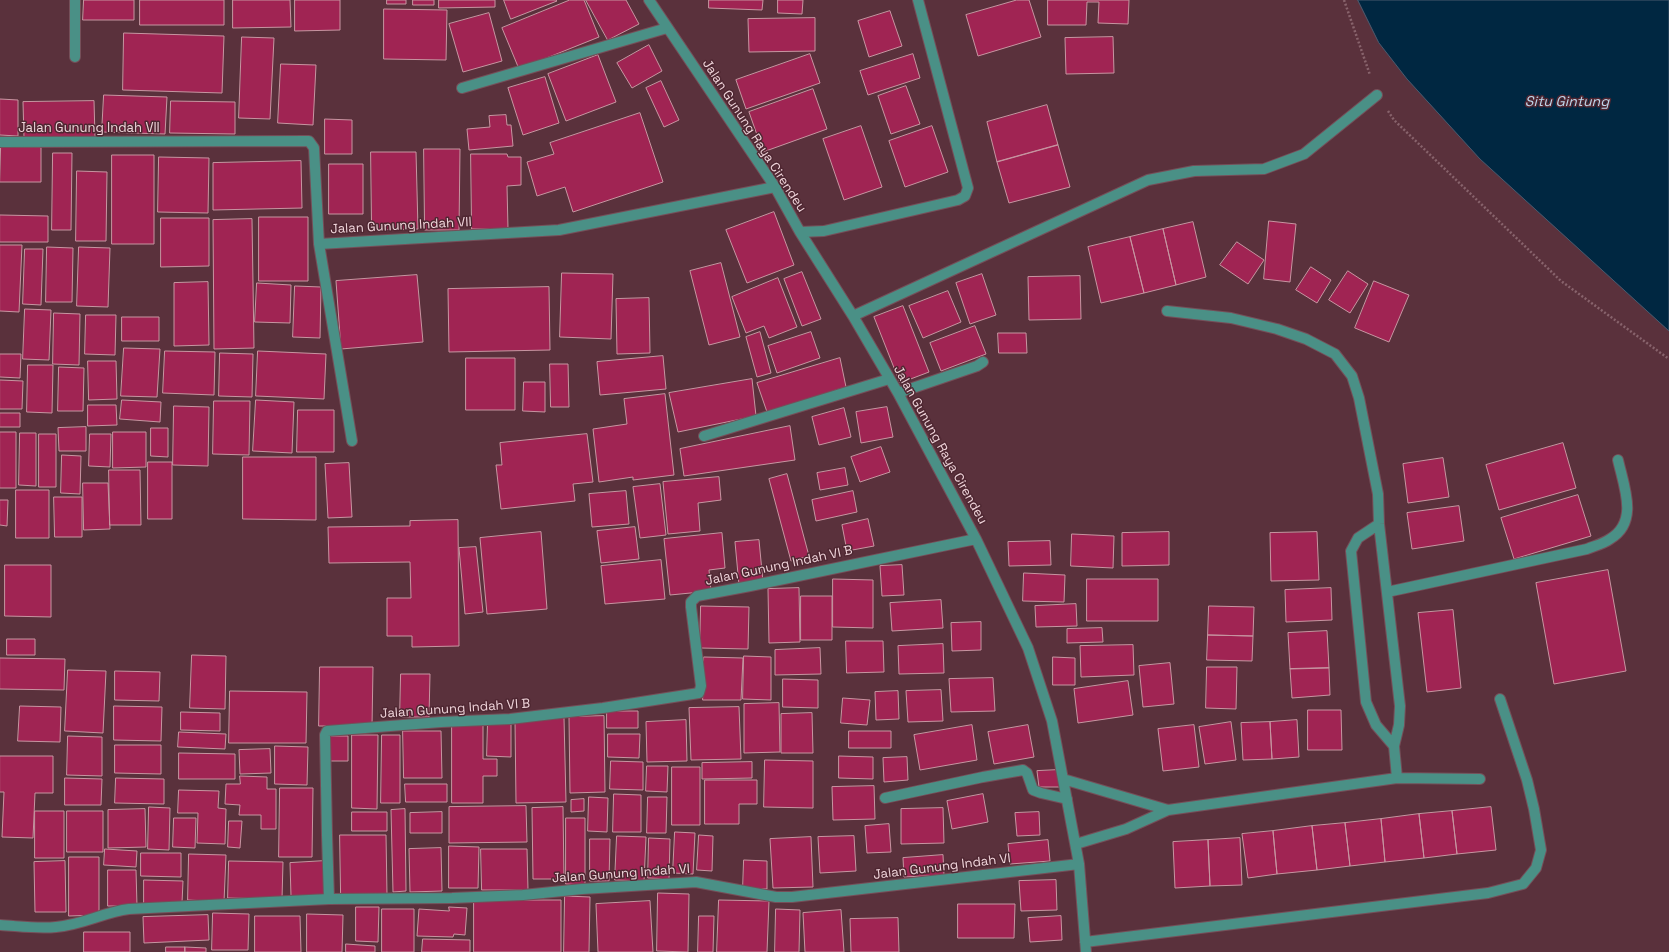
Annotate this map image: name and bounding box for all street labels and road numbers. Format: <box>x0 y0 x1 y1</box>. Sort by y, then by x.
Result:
street label: Jalan Gunung Raya Cirendeu <box>699 57 809 215</box>
street label: Jalan Gunung Indah VII <box>18 120 160 136</box>
street label: Jalan Gunung Indah VII <box>330 215 472 237</box>
street label: Jalan Gunung Raya Cirendeu <box>890 363 990 527</box>
street label: Jalan Gunung Indah VI B <box>704 543 854 589</box>
street label: Jalan Gunung Indah VI B <box>379 696 531 722</box>
street label: Jalan Gunung Indah VI <box>872 851 1012 883</box>
street label: Jalan Gunung Indah VI <box>551 861 691 887</box>

